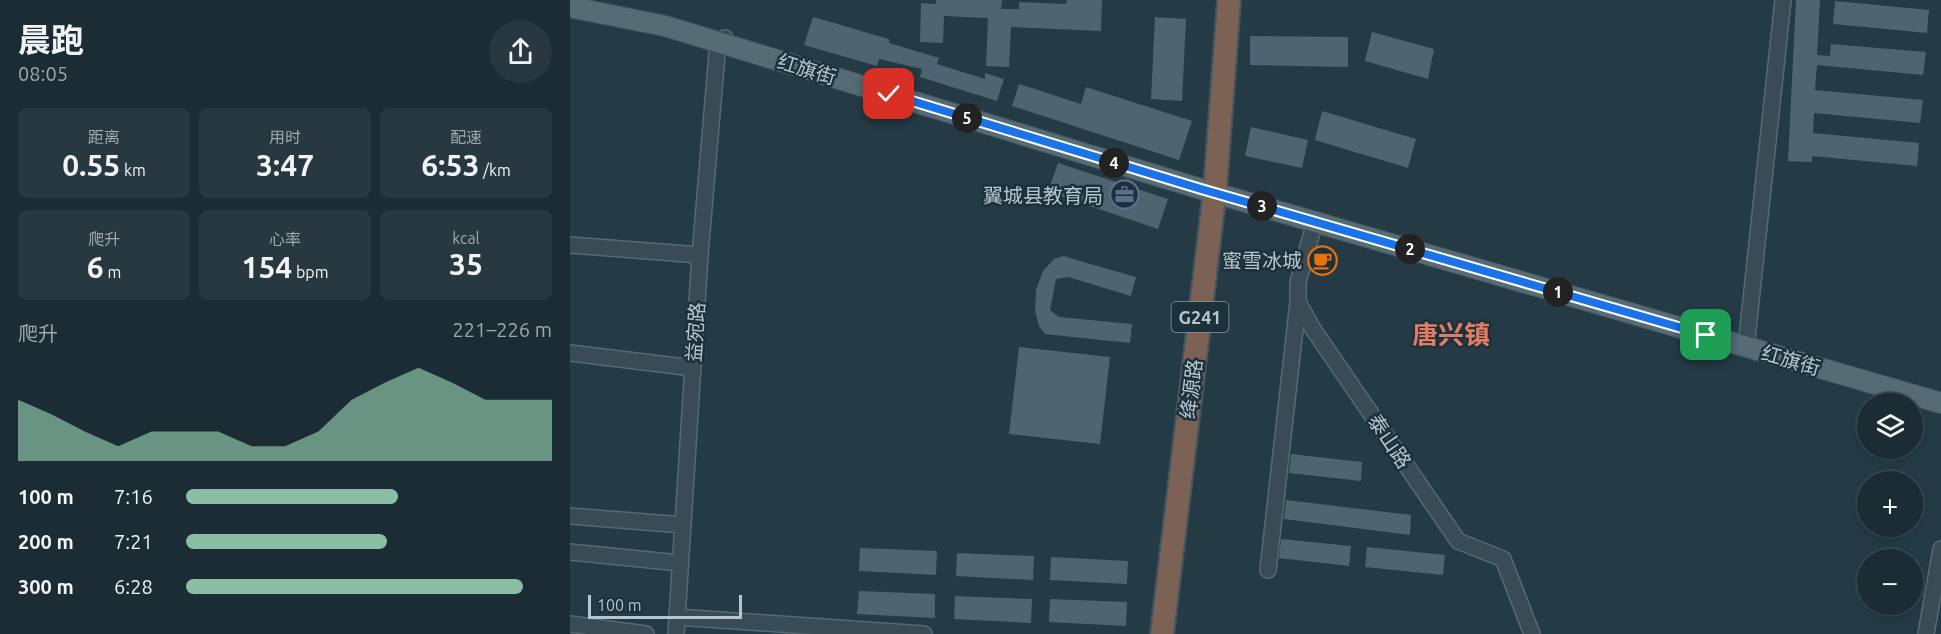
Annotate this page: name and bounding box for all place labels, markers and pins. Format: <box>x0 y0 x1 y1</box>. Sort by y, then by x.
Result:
pin <box>863 68 914 119</box>
pin: 5 <box>952 103 982 133</box>
pin: 4 <box>1099 148 1129 178</box>
office icon: 翼城县教育局 <box>1108 179 1140 211</box>
place label: 翼城县教育局 <box>983 184 1103 207</box>
pin: 3 <box>1247 191 1277 221</box>
pin: 2 <box>1395 234 1425 264</box>
cafe icon: 蜜雪冰城 <box>1307 244 1339 276</box>
place label: 蜜雪冰城 <box>1222 249 1302 272</box>
pin: 1 <box>1543 277 1573 307</box>
pin <box>1680 309 1731 360</box>

